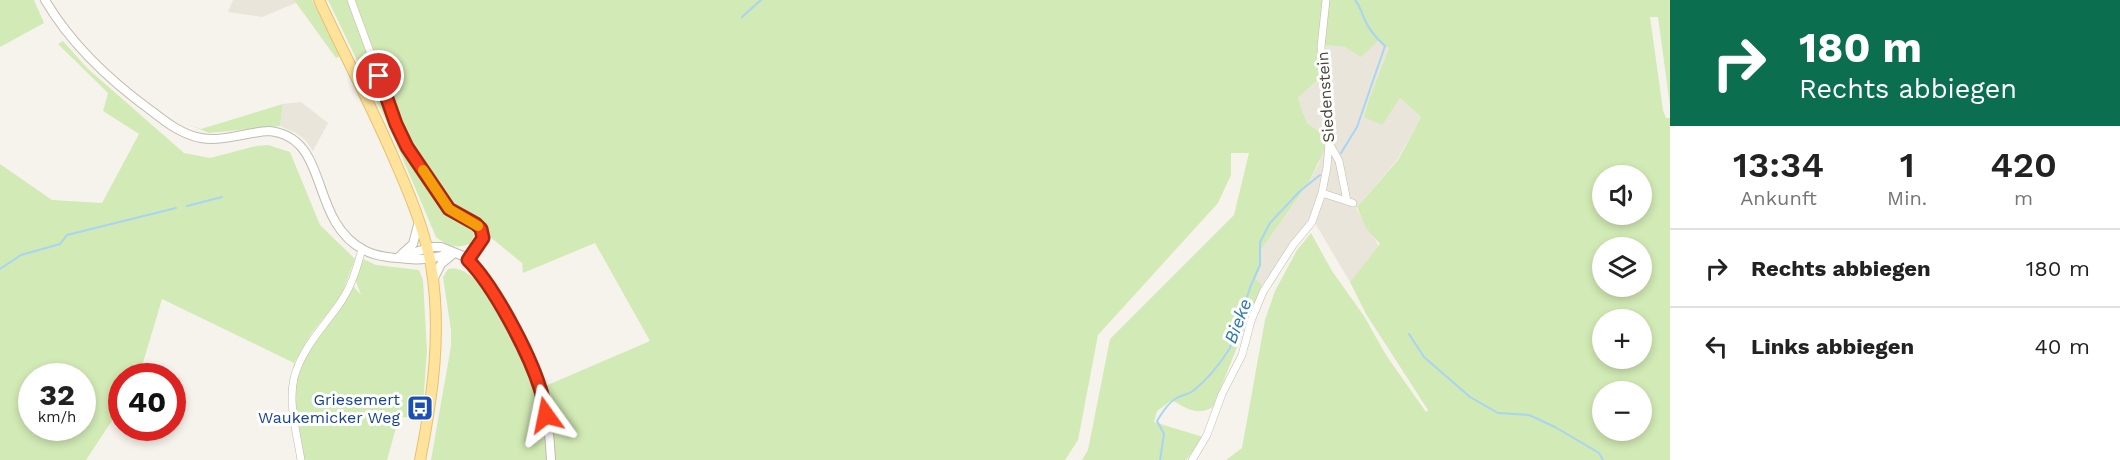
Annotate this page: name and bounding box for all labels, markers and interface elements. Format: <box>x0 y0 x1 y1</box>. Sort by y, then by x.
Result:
text: 180 m <box>1799 23 1922 72</box>
icon: right <box>1700 24 1778 102</box>
pin <box>353 50 404 101</box>
street label: Siedenstein <box>1313 51 1338 143</box>
icon: arrive <box>362 59 395 92</box>
text: Rechts abbiegen <box>1799 73 2017 105</box>
text: 13:34 <box>1733 144 1824 186</box>
text: 1 <box>1900 144 1915 186</box>
text: 420 <box>1990 144 2057 186</box>
map controls <box>1592 165 1652 441</box>
button: sound <box>1592 165 1652 225</box>
text: Ankunft <box>1740 186 1817 210</box>
text: Min. <box>1887 186 1927 210</box>
text: m <box>2014 186 2033 210</box>
button: layers <box>1592 237 1652 297</box>
icon: right <box>1700 252 1733 285</box>
text: Rechts abbiegen <box>1751 256 1931 281</box>
text: 180 m <box>2026 256 2090 281</box>
water label: Bieke <box>1219 295 1256 346</box>
button: + <box>1592 309 1652 369</box>
icon: left <box>1700 330 1733 363</box>
text: Links abbiegen <box>1751 334 1914 359</box>
text: 40 m <box>2034 334 2090 359</box>
speed limit sign: 40 <box>108 363 186 441</box>
text: 32 <box>39 377 75 412</box>
button: − <box>1592 381 1652 441</box>
position arrow <box>514 383 578 447</box>
place label: Griesemert Waukemicker Weg <box>258 390 400 427</box>
bus stop icon: Griesemert Waukemicker Weg <box>405 393 435 423</box>
text: km/h <box>38 408 76 426</box>

